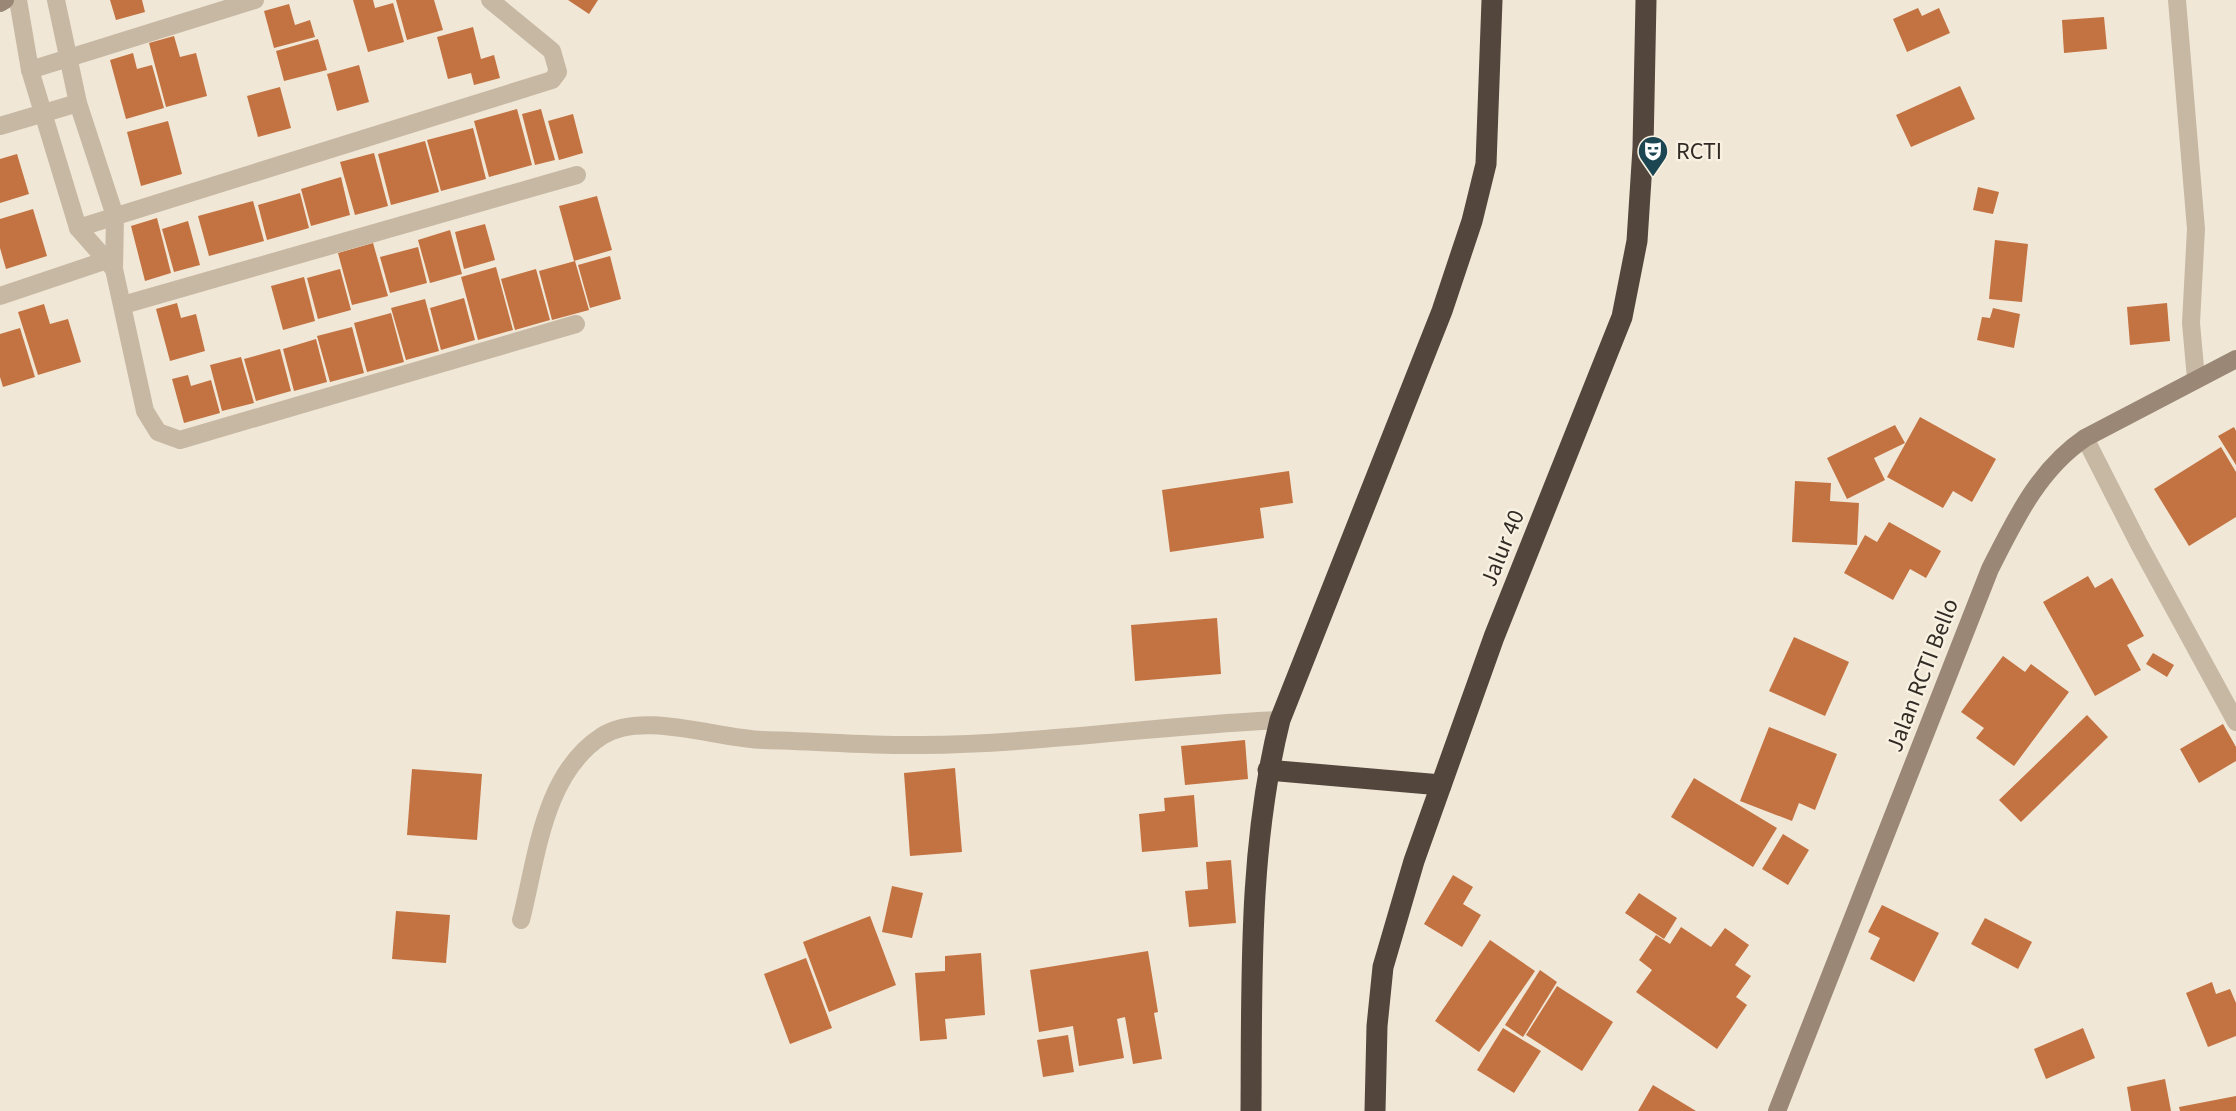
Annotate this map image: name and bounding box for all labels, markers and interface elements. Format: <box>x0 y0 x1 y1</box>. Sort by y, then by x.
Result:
theatre icon: RCTI <box>1636 134 1670 178</box>
place label: RCTI <box>1676 134 1722 169</box>
street label: Jalur 40 <box>1471 505 1534 592</box>
street label: Jalan RCTI Bello <box>1877 593 1968 757</box>

